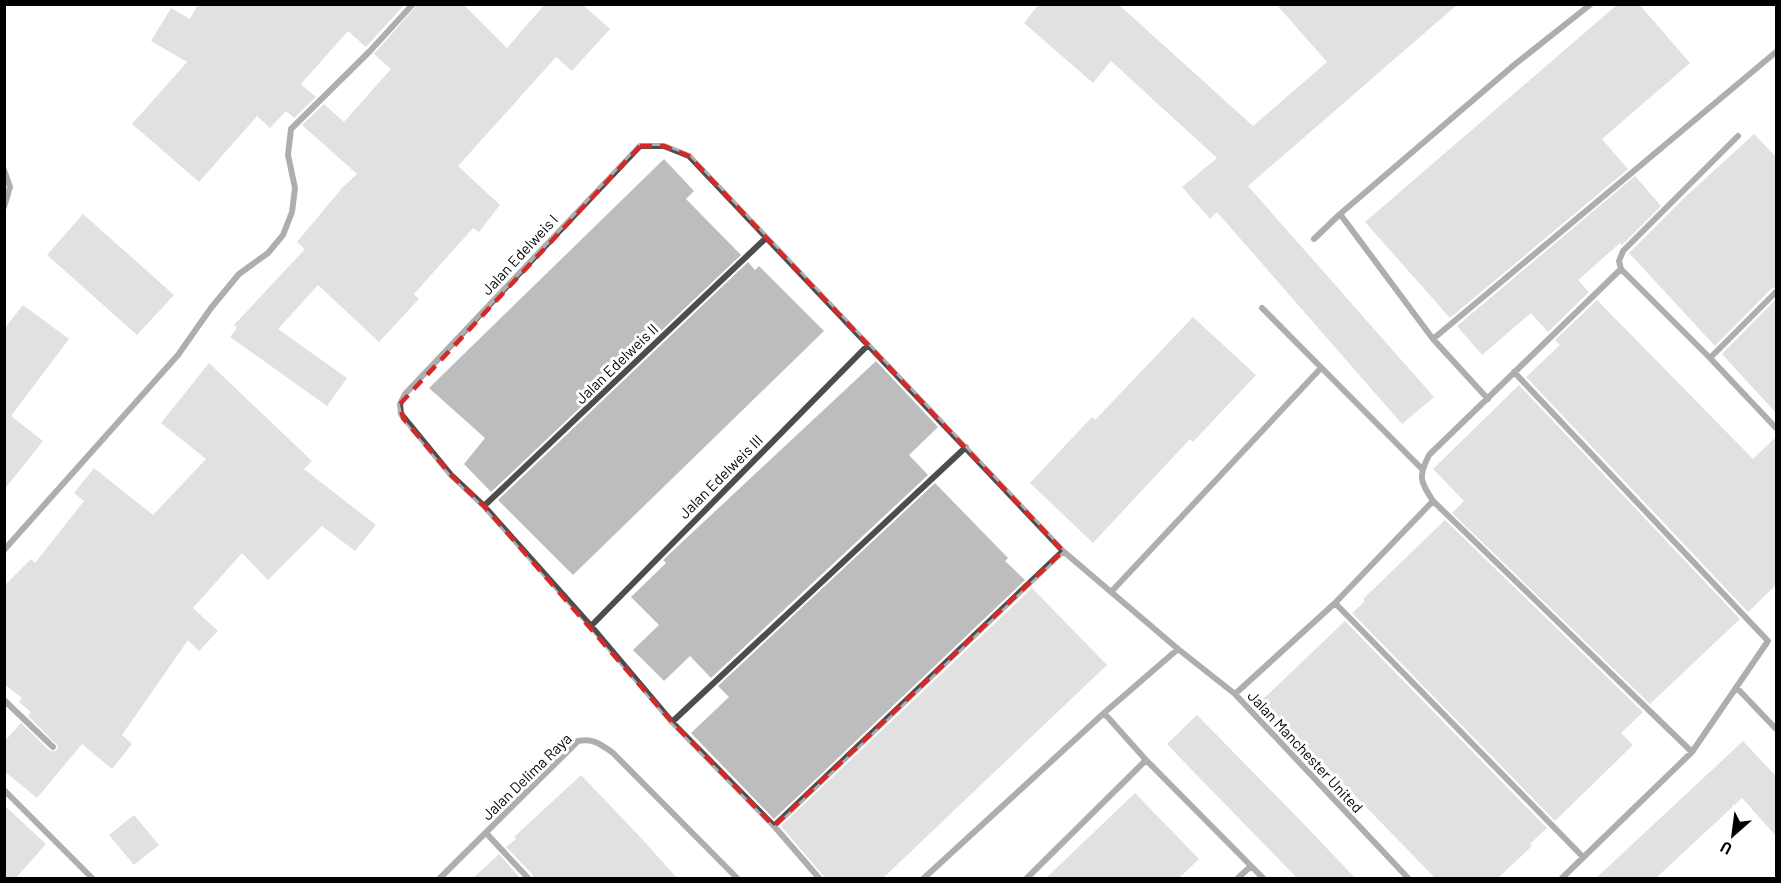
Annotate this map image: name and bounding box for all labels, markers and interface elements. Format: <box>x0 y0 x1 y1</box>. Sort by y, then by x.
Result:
street label: Jalan Edelweis I <box>477 210 561 298</box>
street label: Jalan Edelweis II <box>571 319 661 407</box>
street label: Jalan Edelweis III <box>675 431 766 522</box>
street label: Jalan Manchester United <box>1244 686 1367 816</box>
street label: Jalan Delima Raya <box>478 729 575 824</box>
north arrow <box>1703 805 1763 865</box>
text: U <box>1717 838 1735 859</box>

